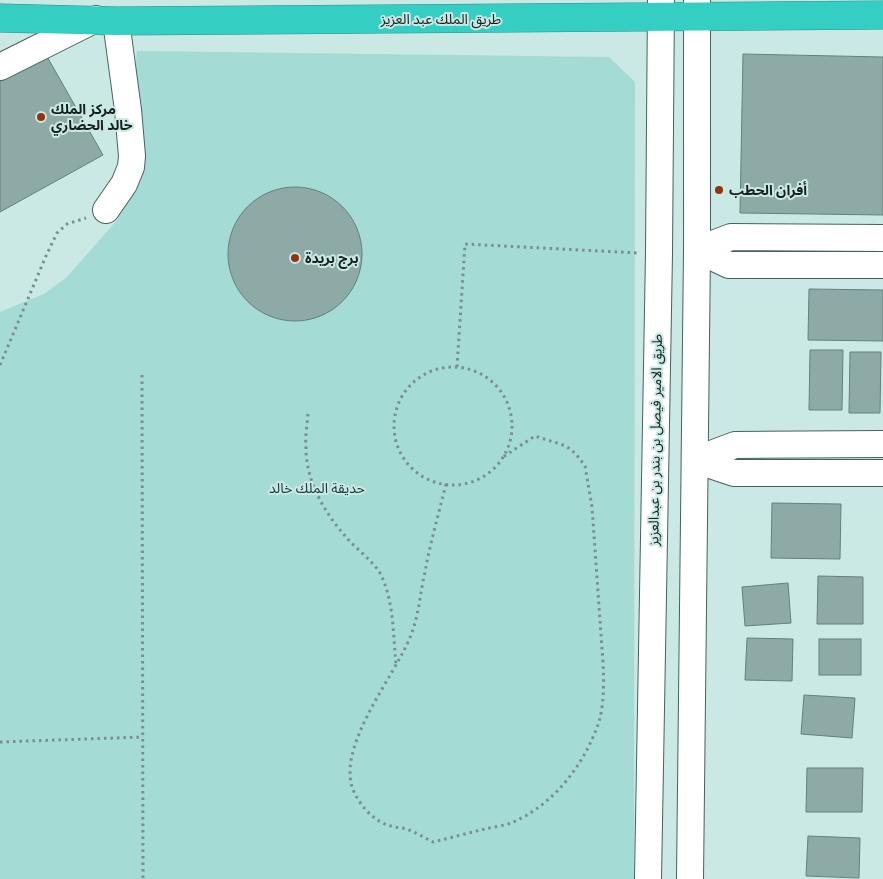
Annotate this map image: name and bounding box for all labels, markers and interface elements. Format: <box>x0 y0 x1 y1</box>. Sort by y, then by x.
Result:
street label: طريق الملك عبد العزيز <box>380 10 501 29</box>
place label: مركز الملك خالد الحضاري <box>51 100 133 136</box>
marker: مركز الملك خالد الحضاري <box>35 111 47 123</box>
place label: أفران الحطب <box>729 181 807 199</box>
marker: أفران الحطب <box>713 184 725 196</box>
place label: برج بريدة <box>305 249 359 269</box>
marker: برج بريدة <box>289 252 301 264</box>
street label: طريق الامير فيصل بن بندر بن عبدالعزيز <box>644 334 667 547</box>
park label: حديقة الملك خالد <box>269 479 365 497</box>

